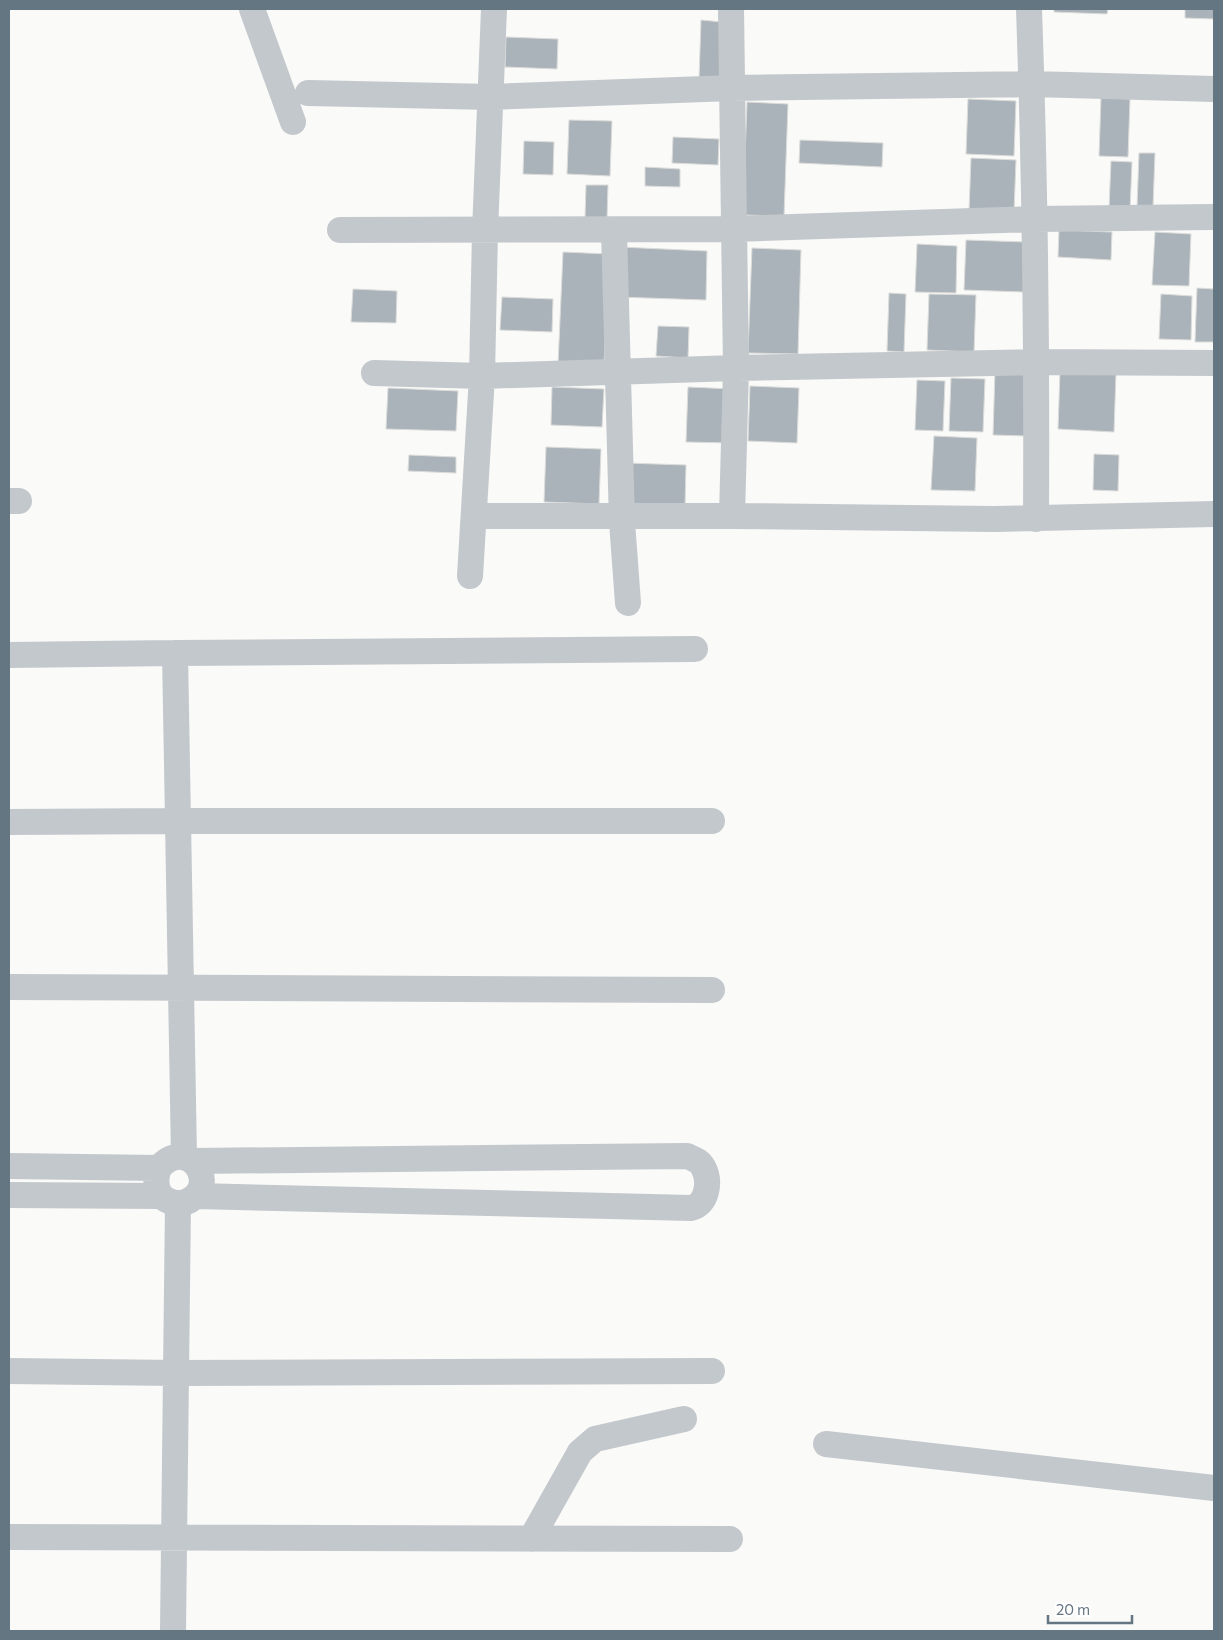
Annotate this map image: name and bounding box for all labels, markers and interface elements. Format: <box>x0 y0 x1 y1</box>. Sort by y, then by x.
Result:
scale bar <box>1048 1592 1132 1624</box>
text: 20 m <box>1056 1600 1090 1618</box>

